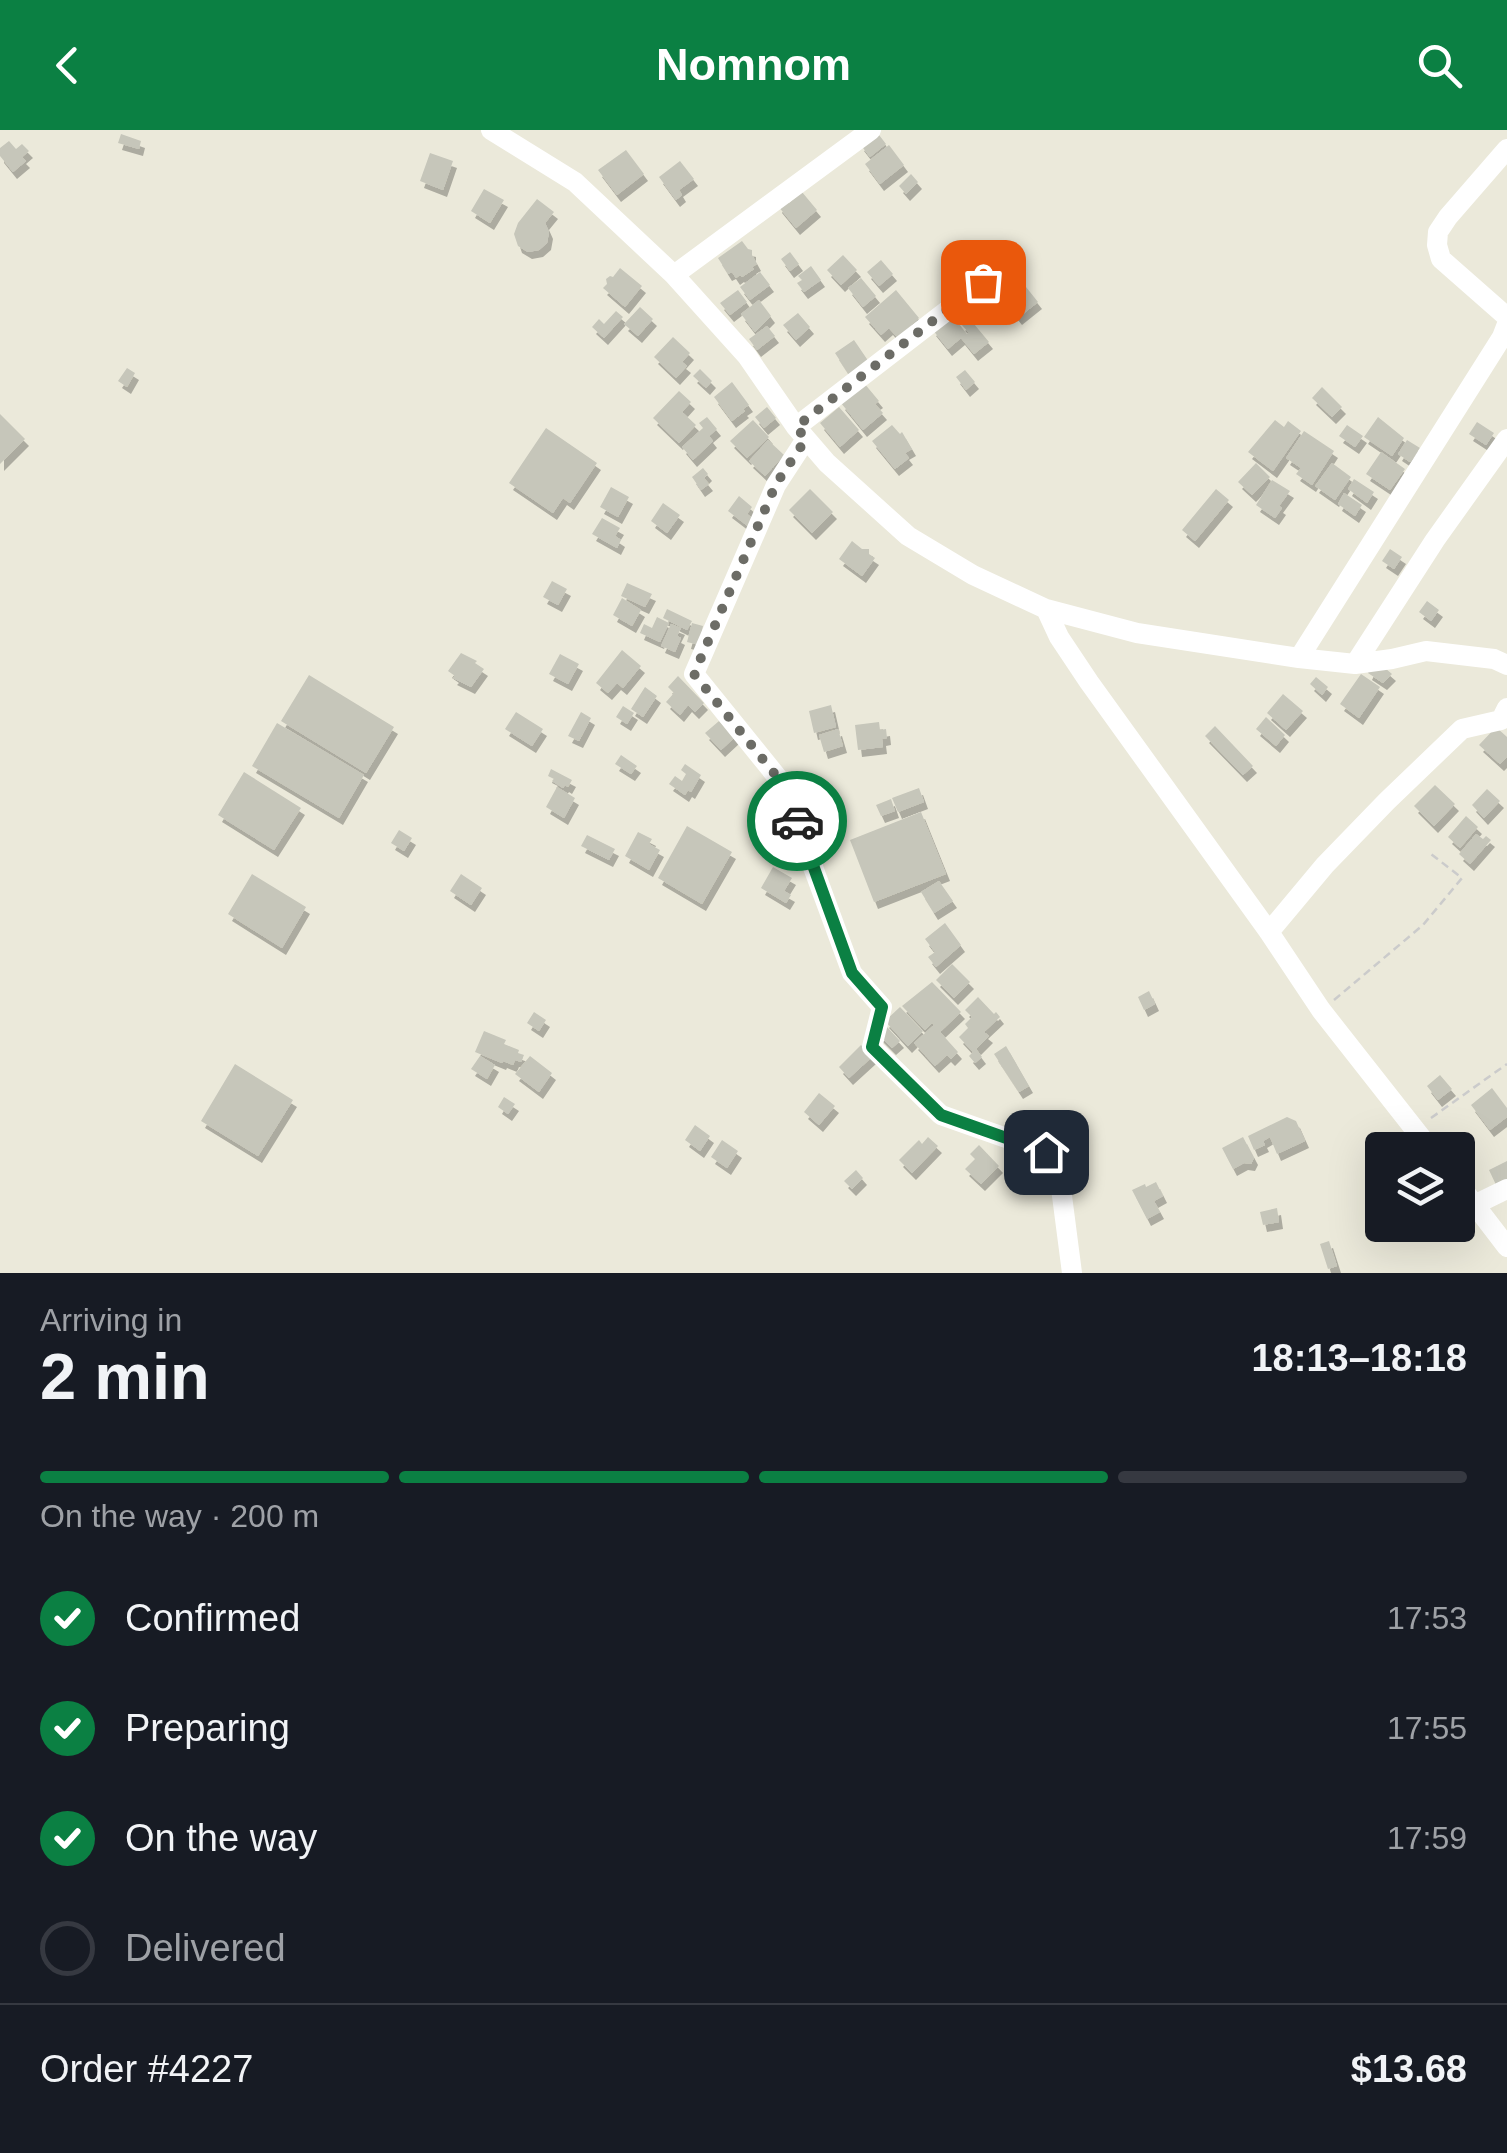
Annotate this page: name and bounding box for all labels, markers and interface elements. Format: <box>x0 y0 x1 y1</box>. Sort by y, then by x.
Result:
icon: back <box>40 38 95 93</box>
icon: search <box>1412 38 1467 93</box>
text: Nomnom <box>656 39 851 90</box>
pin <box>941 240 1026 325</box>
icon: bag <box>956 255 1011 310</box>
courier <box>747 771 847 871</box>
icon: car <box>770 794 825 849</box>
pin <box>1004 1110 1089 1195</box>
icon: home <box>1019 1125 1074 1180</box>
map controls <box>1365 1132 1475 1242</box>
button: layers <box>1365 1132 1475 1242</box>
text: Arriving in <box>40 1302 182 1338</box>
text: 18:13–18:18 <box>1251 1337 1467 1379</box>
text: 2 min <box>40 1340 210 1413</box>
text: On the way · 200 m <box>40 1498 319 1534</box>
icon: check <box>40 1591 95 1646</box>
text: Confirmed <box>125 1597 300 1639</box>
text: 17:53 <box>1387 1600 1467 1636</box>
icon: check <box>40 1701 95 1756</box>
text: Preparing <box>125 1707 290 1749</box>
text: 17:55 <box>1387 1710 1467 1746</box>
icon: check <box>40 1811 95 1866</box>
text: On the way <box>125 1817 317 1859</box>
text: 17:59 <box>1387 1820 1467 1856</box>
text: Delivered <box>125 1927 286 1969</box>
text: Order #4227 <box>40 2048 253 2090</box>
text: $13.68 <box>1351 2048 1467 2090</box>

